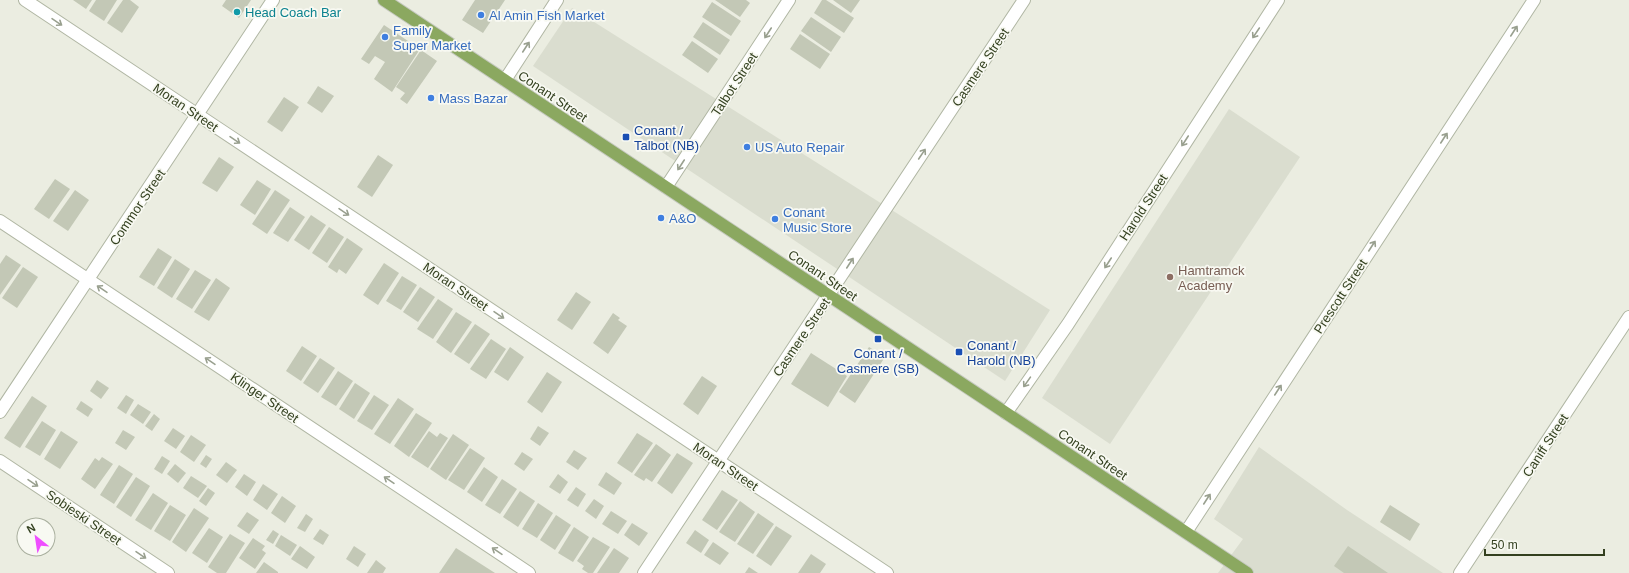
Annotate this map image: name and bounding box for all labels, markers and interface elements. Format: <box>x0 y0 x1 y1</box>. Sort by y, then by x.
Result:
place label: Head Coach Bar <box>245 5 342 20</box>
marker: Head Coach Bar <box>232 7 242 17</box>
place label: Al Amin Fish Market <box>489 8 605 23</box>
marker: Al Amin Fish Market <box>476 10 486 20</box>
one-way arrow <box>51 18 63 26</box>
place label: Family Super Market <box>393 23 471 53</box>
street label: Casmere Street <box>949 25 1012 109</box>
one-way arrow <box>1510 25 1518 36</box>
one-way arrow <box>764 27 772 38</box>
one-way arrow <box>1252 27 1261 38</box>
marker: Family Super Market <box>380 32 390 42</box>
one-way arrow <box>522 42 530 53</box>
street label: Talbot Street <box>708 49 761 119</box>
street label: Conant Street <box>515 68 590 125</box>
street label: Moran Street <box>150 80 221 135</box>
place label: Mass Bazar <box>439 91 508 106</box>
marker: Mass Bazar <box>426 93 436 103</box>
place label: Conant / Talbot (NB) <box>634 123 699 153</box>
marker: Conant / Talbot (NB) <box>621 132 631 142</box>
one-way arrow <box>1440 132 1448 144</box>
one-way arrow <box>1181 135 1189 147</box>
one-way arrow <box>230 136 241 144</box>
place label: US Auto Repair <box>755 140 845 155</box>
marker: US Auto Repair <box>742 142 752 152</box>
one-way arrow <box>918 149 926 160</box>
one-way arrow <box>677 159 685 170</box>
street label: Commor Street <box>107 166 168 248</box>
street label: Harold Street <box>1116 171 1171 243</box>
place label: Conant Music Store <box>783 205 852 235</box>
one-way arrow <box>338 208 349 216</box>
place label: A&O <box>669 211 696 226</box>
marker: A&O <box>656 213 666 223</box>
marker: Conant Music Store <box>770 214 780 224</box>
one-way arrow <box>1368 241 1377 252</box>
street label: Conant Street <box>785 247 860 304</box>
street label: Prescott Street <box>1311 256 1370 336</box>
one-way arrow <box>847 257 855 269</box>
one-way arrow <box>1103 257 1112 268</box>
street label: Moran Street <box>420 259 491 314</box>
place label: Hamtramck Academy <box>1178 263 1245 293</box>
marker: Hamtramck Academy <box>1165 272 1175 282</box>
one-way arrow <box>96 285 108 293</box>
street label: Casmere Street <box>770 295 833 379</box>
one-way arrow <box>493 311 505 319</box>
marker: Conant / Casmere (SB) <box>873 334 883 344</box>
place label: Conant / Harold (NB) <box>967 338 1036 368</box>
place label: Conant / Casmere (SB) <box>837 346 919 376</box>
marker: Conant / Harold (NB) <box>954 347 964 357</box>
one-way arrow <box>205 357 216 365</box>
street label: Klinger Street <box>228 369 302 426</box>
one-way arrow <box>1023 376 1031 387</box>
one-way arrow <box>1274 385 1282 396</box>
street label: Caniff Street <box>1520 411 1572 480</box>
street label: Conant Street <box>1055 426 1130 483</box>
street label: Moran Street <box>690 439 761 494</box>
one-way arrow <box>383 475 394 484</box>
one-way arrow <box>27 479 38 487</box>
street label: Sobieski Street <box>43 487 124 548</box>
one-way arrow <box>1203 494 1211 505</box>
north arrow <box>16 517 56 557</box>
text: N <box>25 521 37 536</box>
scale bar <box>1485 531 1604 557</box>
text: 50 m <box>1491 538 1518 552</box>
one-way arrow <box>491 547 503 555</box>
one-way arrow <box>135 551 146 559</box>

